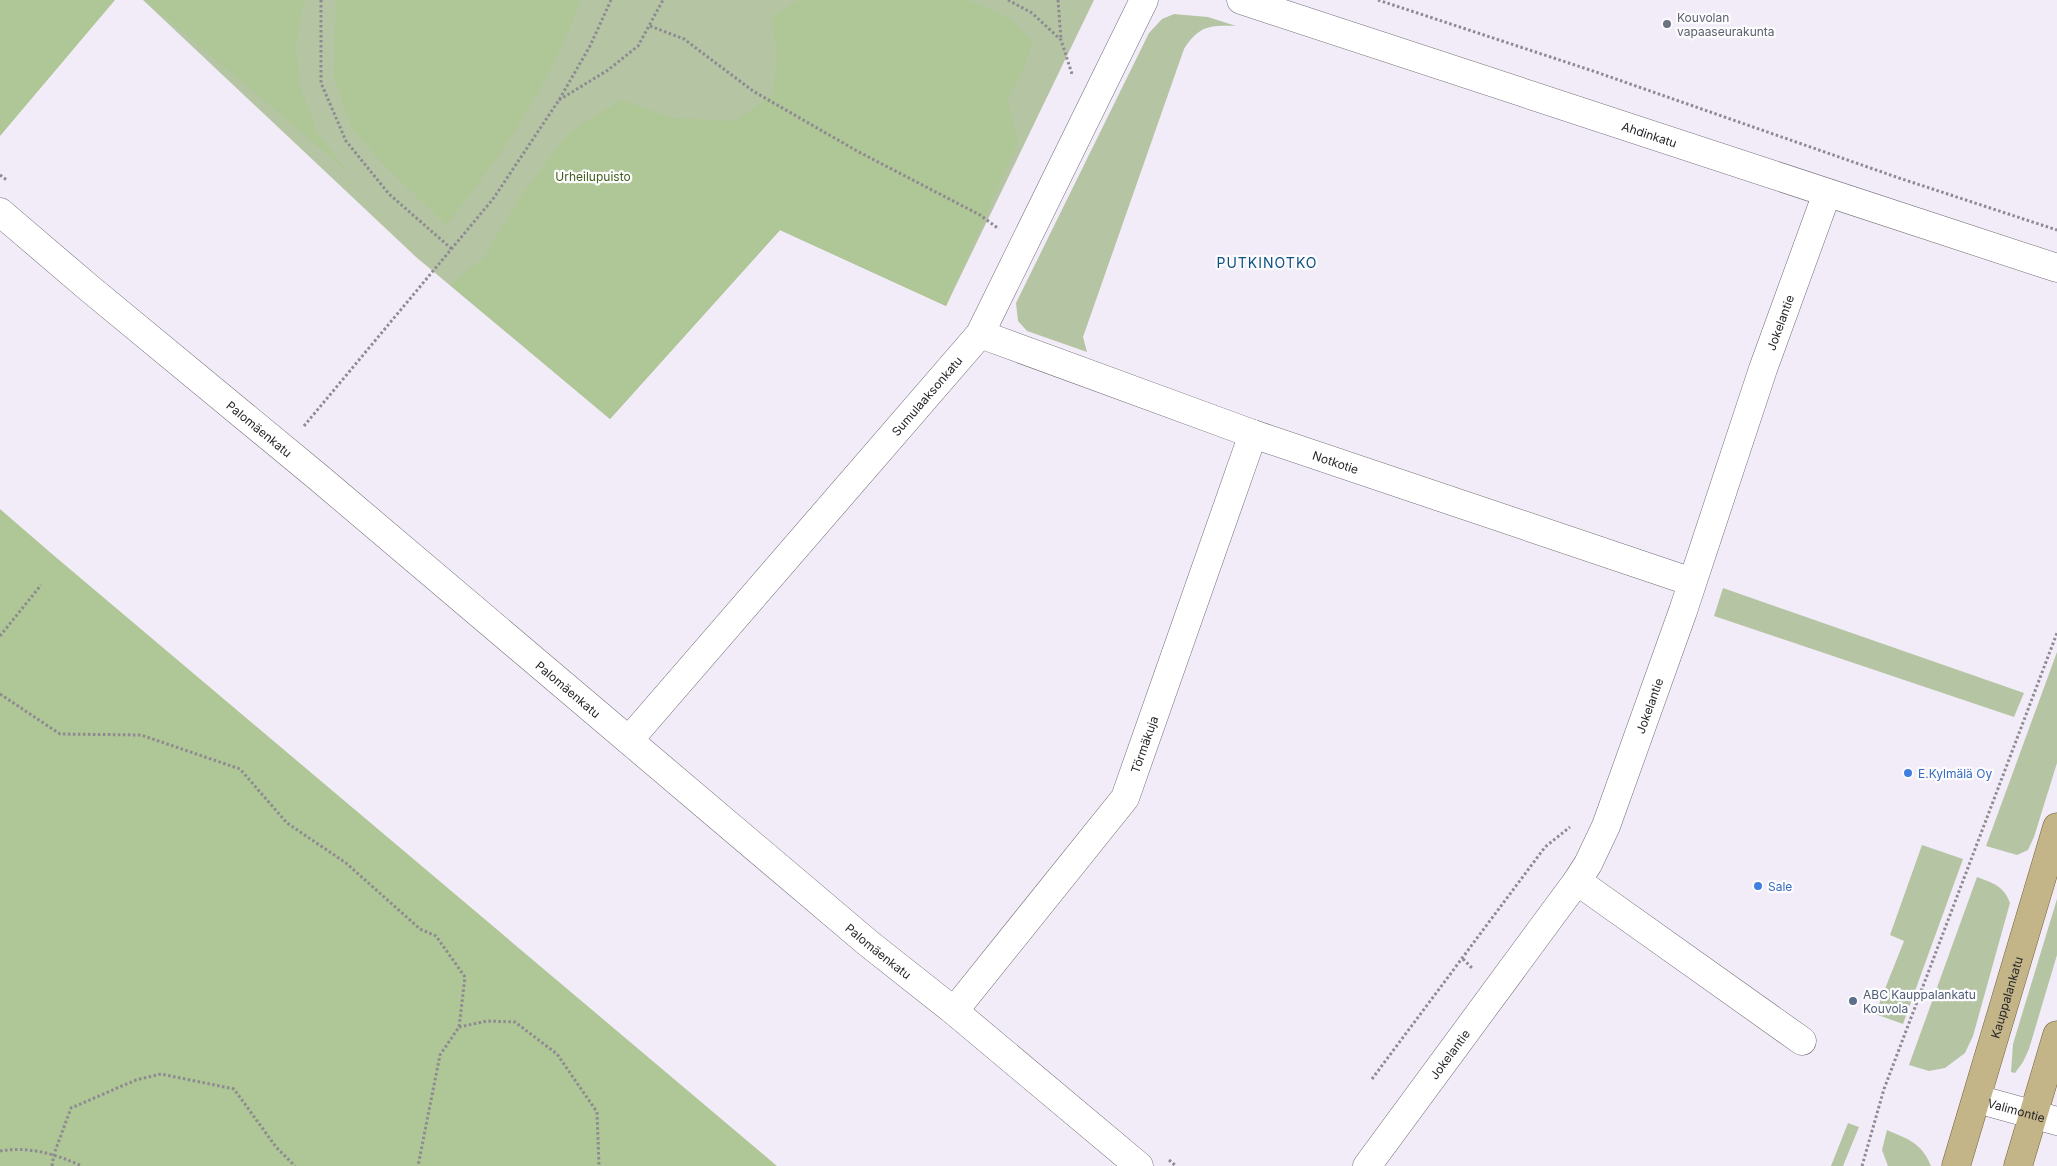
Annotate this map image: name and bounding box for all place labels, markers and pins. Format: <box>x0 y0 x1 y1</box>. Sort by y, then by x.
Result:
place label: Kouvolan vapaaseurakunta <box>1677 10 1775 39</box>
marker: Kouvolan vapaaseurakunta <box>1661 18 1673 30</box>
place label: E.Kylmälä Oy <box>1918 766 1992 781</box>
marker: E.Kylmälä Oy <box>1902 767 1914 779</box>
place label: Sale <box>1768 879 1792 894</box>
marker: Sale <box>1752 880 1764 892</box>
place label: ABC Kauppalankatu Kouvola <box>1863 987 1976 1016</box>
marker: ABC Kauppalankatu Kouvola <box>1847 995 1859 1007</box>

